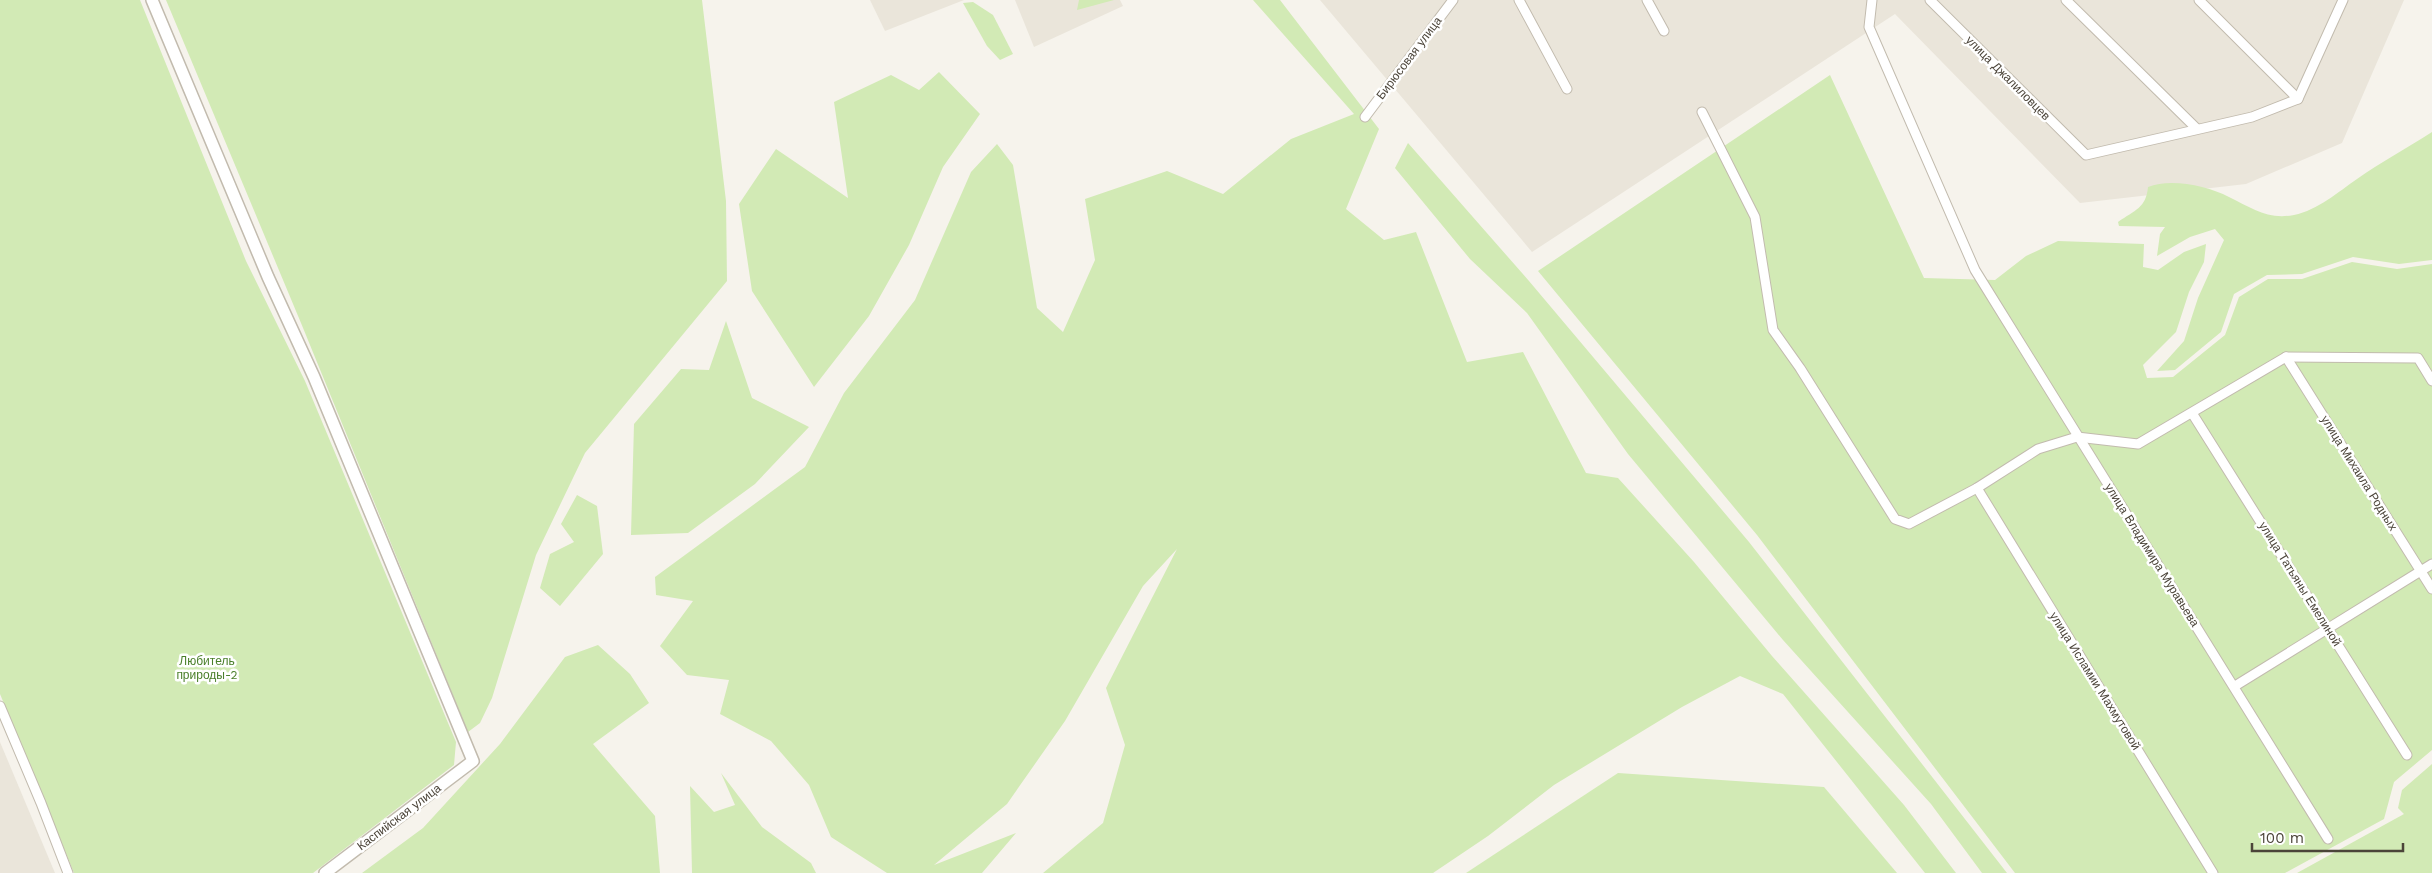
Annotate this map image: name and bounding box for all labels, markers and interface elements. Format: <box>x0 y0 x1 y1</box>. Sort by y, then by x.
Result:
street label: Бирюсовая улица <box>1373 14 1445 102</box>
street label: улица Джалиловцев <box>1963 33 2053 123</box>
street label: улица Михаила Родных <box>2318 413 2400 533</box>
street label: улица Владимира Муравьева <box>2102 481 2202 630</box>
street label: улица Татьяны Емелиной <box>2256 519 2344 649</box>
street label: улица Исламии Махмутовой <box>2047 609 2143 753</box>
park label: Любитель природы-2 <box>176 654 238 682</box>
street label: Каспийская улица <box>354 781 444 853</box>
scale bar <box>2252 820 2403 852</box>
text: 100 m <box>2260 829 2304 847</box>

